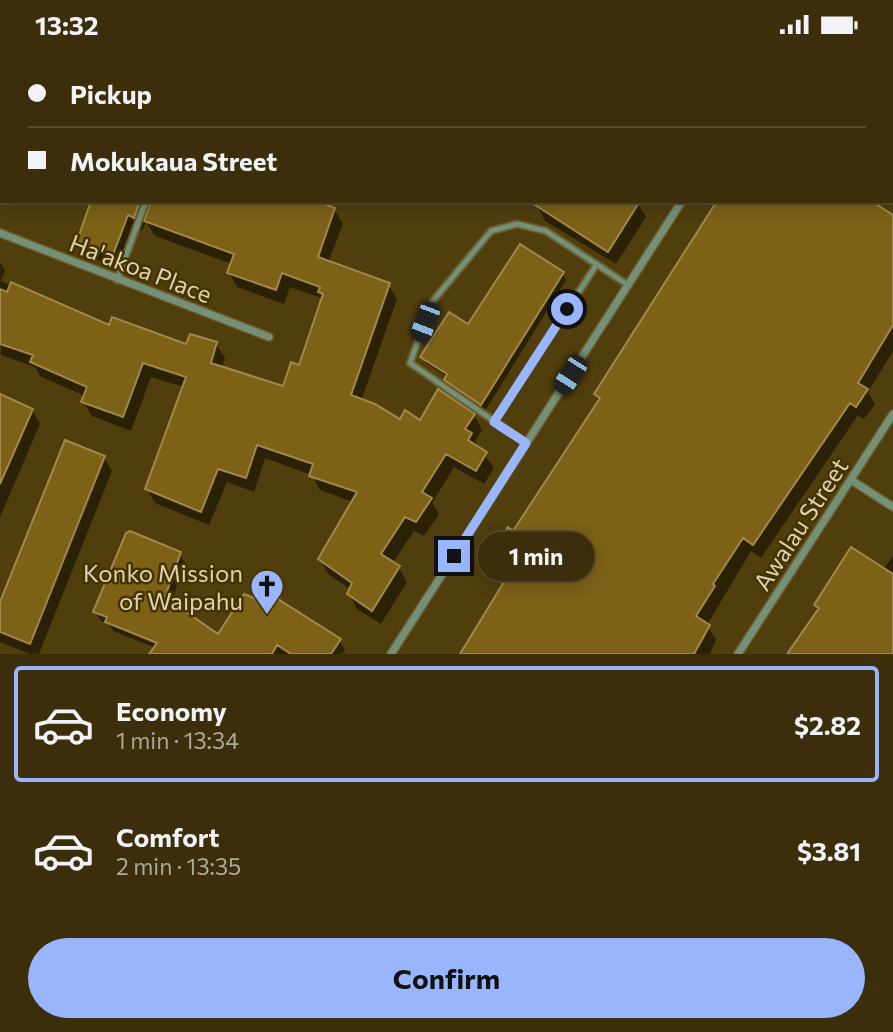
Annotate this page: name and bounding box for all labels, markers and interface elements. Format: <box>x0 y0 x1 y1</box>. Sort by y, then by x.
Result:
text: 13:32 <box>35 9 99 40</box>
text: Pickup <box>70 78 152 109</box>
text: Mokukaua Street <box>70 145 277 176</box>
street label: Ha'akoa Place <box>66 228 216 308</box>
route start <box>551 293 583 325</box>
car <box>408 299 443 345</box>
car <box>550 352 591 398</box>
street label: Awalau Street <box>747 452 854 596</box>
callout: 1 min <box>478 531 594 581</box>
route end <box>438 540 470 572</box>
text: 1 min <box>509 542 563 570</box>
place label: Konko Mission of Waipahu <box>83 558 243 615</box>
church icon: Konko Mission of Waipahu <box>248 567 286 616</box>
icon: car <box>32 693 95 756</box>
text: Economy <box>116 695 227 726</box>
text: $2.82 <box>794 709 861 740</box>
text: 1 min · 13:34 <box>116 726 239 754</box>
icon: car <box>32 819 95 882</box>
text: Comfort <box>116 821 219 852</box>
text: $3.81 <box>797 835 861 866</box>
text: 2 min · 13:35 <box>116 852 241 880</box>
button: Confirm <box>28 938 865 1018</box>

